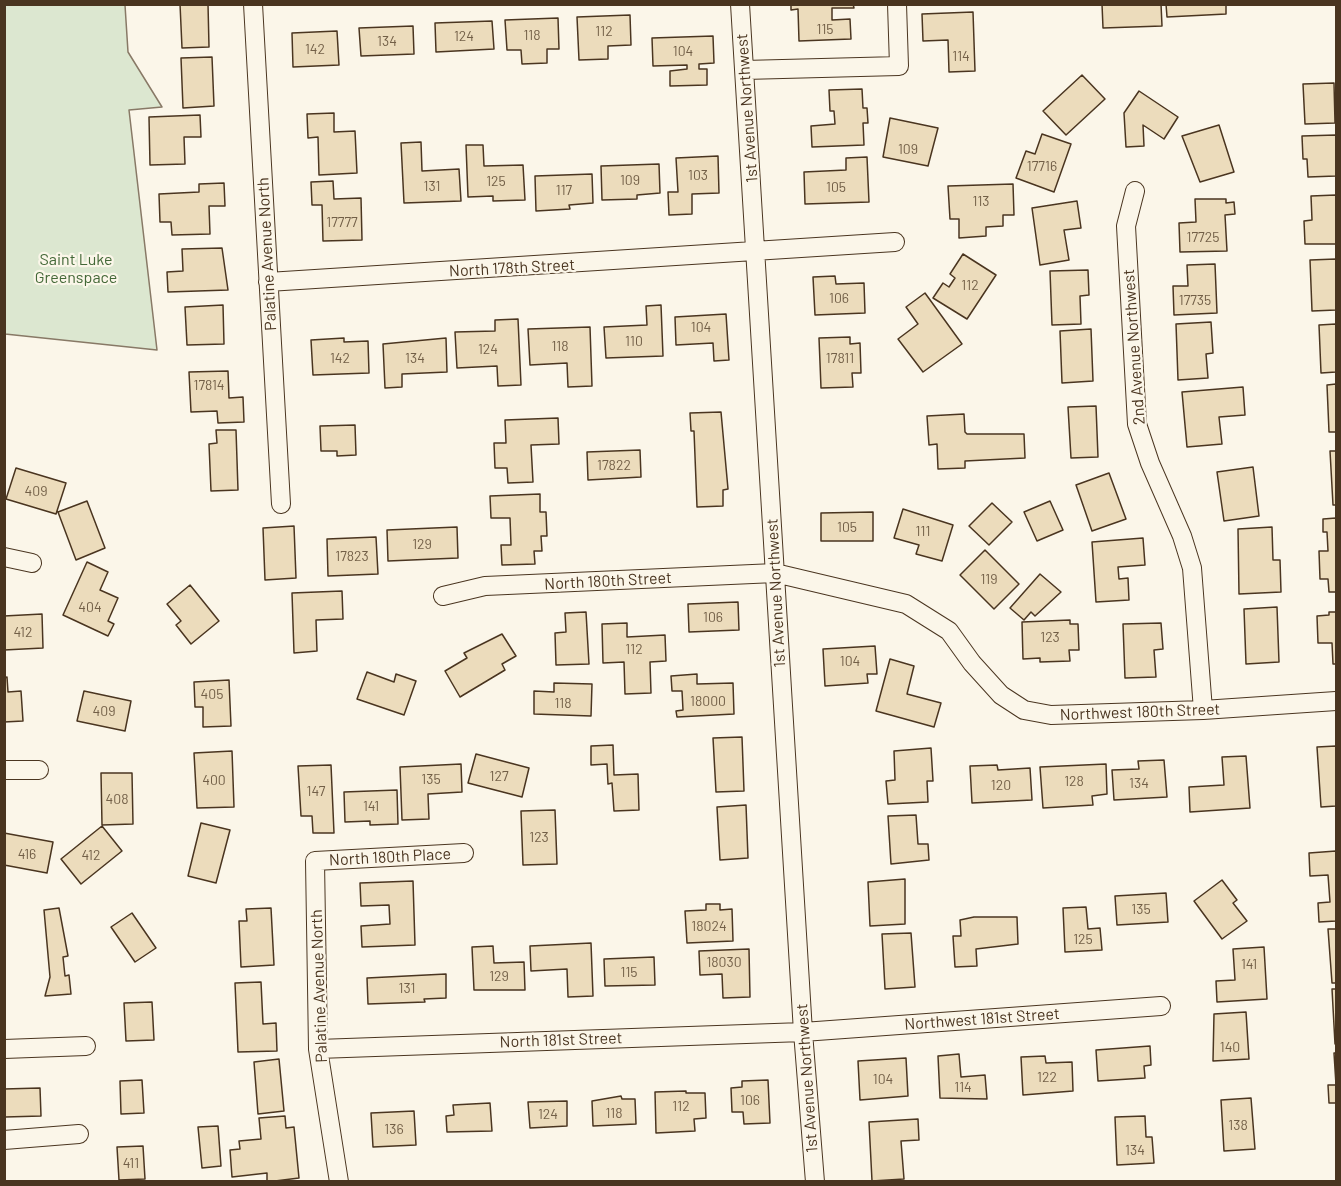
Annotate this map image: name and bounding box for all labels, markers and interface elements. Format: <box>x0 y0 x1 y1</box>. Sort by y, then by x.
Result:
house number: 115 <box>816 21 834 37</box>
house number: 112 <box>595 23 613 39</box>
house number: 118 <box>523 27 541 43</box>
house number: 124 <box>454 28 474 44</box>
house number: 134 <box>377 33 397 49</box>
street label: 1st Avenue Northwest <box>732 33 762 183</box>
house number: 142 <box>305 41 325 57</box>
house number: 104 <box>673 43 693 59</box>
house number: 114 <box>952 48 970 64</box>
house number: 109 <box>898 141 918 157</box>
house number: 17716 <box>1027 158 1057 174</box>
house number: 103 <box>688 167 708 183</box>
house number: 109 <box>620 172 640 188</box>
house number: 125 <box>486 173 506 189</box>
street label: Palatine Avenue North <box>253 177 281 331</box>
house number: 131 <box>424 178 440 194</box>
house number: 105 <box>826 179 846 195</box>
house number: 117 <box>556 182 572 198</box>
house number: 113 <box>972 193 990 209</box>
house number: 17777 <box>326 214 358 230</box>
house number: 17725 <box>1187 229 1219 245</box>
park label: Saint Luke Greenspace <box>35 250 117 288</box>
street label: North 178th Street <box>449 255 575 281</box>
street label: 2nd Avenue Northwest <box>1119 268 1149 426</box>
house number: 112 <box>961 277 979 293</box>
house number: 106 <box>829 290 849 306</box>
house number: 17735 <box>1179 292 1211 308</box>
house number: 104 <box>691 319 711 335</box>
house number: 110 <box>625 333 643 349</box>
house number: 118 <box>551 338 569 354</box>
house number: 124 <box>478 341 498 357</box>
house number: 142 <box>330 350 350 366</box>
house number: 134 <box>405 350 425 366</box>
house number: 17811 <box>826 350 854 366</box>
house number: 17814 <box>193 377 225 393</box>
house number: 17822 <box>597 457 631 473</box>
house number: 409 <box>25 483 47 499</box>
street label: 1st Avenue Northwest <box>763 518 789 668</box>
house number: 105 <box>837 519 857 535</box>
house number: 111 <box>916 523 930 539</box>
house number: 129 <box>412 536 432 552</box>
house number: 17823 <box>335 548 369 564</box>
street label: North 180th Street <box>544 568 672 594</box>
house number: 119 <box>980 571 998 587</box>
house number: 404 <box>78 599 102 615</box>
house number: 106 <box>703 609 723 625</box>
house number: 412 <box>14 624 32 640</box>
house number: 123 <box>1040 629 1060 645</box>
house number: 112 <box>625 641 643 657</box>
house number: 104 <box>840 653 860 669</box>
house number: 405 <box>201 686 223 702</box>
house number: 18000 <box>690 693 726 709</box>
house number: 118 <box>554 695 572 711</box>
street label: Northwest 180th Street <box>1059 700 1221 724</box>
house number: 409 <box>93 703 115 719</box>
house number: 127 <box>489 768 509 784</box>
house number: 135 <box>421 771 441 787</box>
house number: 400 <box>202 772 226 788</box>
house number: 128 <box>1064 773 1084 789</box>
house number: 134 <box>1129 775 1149 791</box>
house number: 120 <box>991 777 1011 793</box>
house number: 147 <box>307 783 325 799</box>
house number: 408 <box>106 791 128 807</box>
house number: 141 <box>363 798 379 814</box>
house number: 123 <box>529 829 549 845</box>
street label: North 180th Place <box>329 844 451 870</box>
house number: 416 <box>18 846 36 862</box>
house number: 412 <box>82 847 100 863</box>
house number: 135 <box>1131 901 1151 917</box>
street label: Palatine Avenue North <box>307 909 331 1063</box>
house number: 18024 <box>691 918 727 934</box>
house number: 125 <box>1073 931 1093 947</box>
house number: 18030 <box>706 954 742 970</box>
house number: 141 <box>1241 956 1257 972</box>
house number: 115 <box>620 964 638 980</box>
house number: 129 <box>489 968 509 984</box>
house number: 131 <box>399 980 415 996</box>
street label: 1st Avenue Northwest <box>792 1003 822 1153</box>
street label: Northwest 181st Street <box>904 1004 1060 1034</box>
street label: North 181st Street <box>499 1028 623 1052</box>
house number: 140 <box>1220 1039 1240 1055</box>
house number: 122 <box>1037 1069 1057 1085</box>
house number: 104 <box>873 1071 893 1087</box>
house number: 114 <box>954 1079 972 1095</box>
house number: 106 <box>740 1092 760 1108</box>
house number: 112 <box>672 1098 690 1114</box>
house number: 118 <box>605 1105 623 1121</box>
house number: 124 <box>538 1106 558 1122</box>
house number: 138 <box>1228 1117 1248 1133</box>
house number: 136 <box>384 1121 404 1137</box>
house number: 134 <box>1125 1142 1145 1158</box>
house number: 411 <box>123 1155 139 1171</box>

